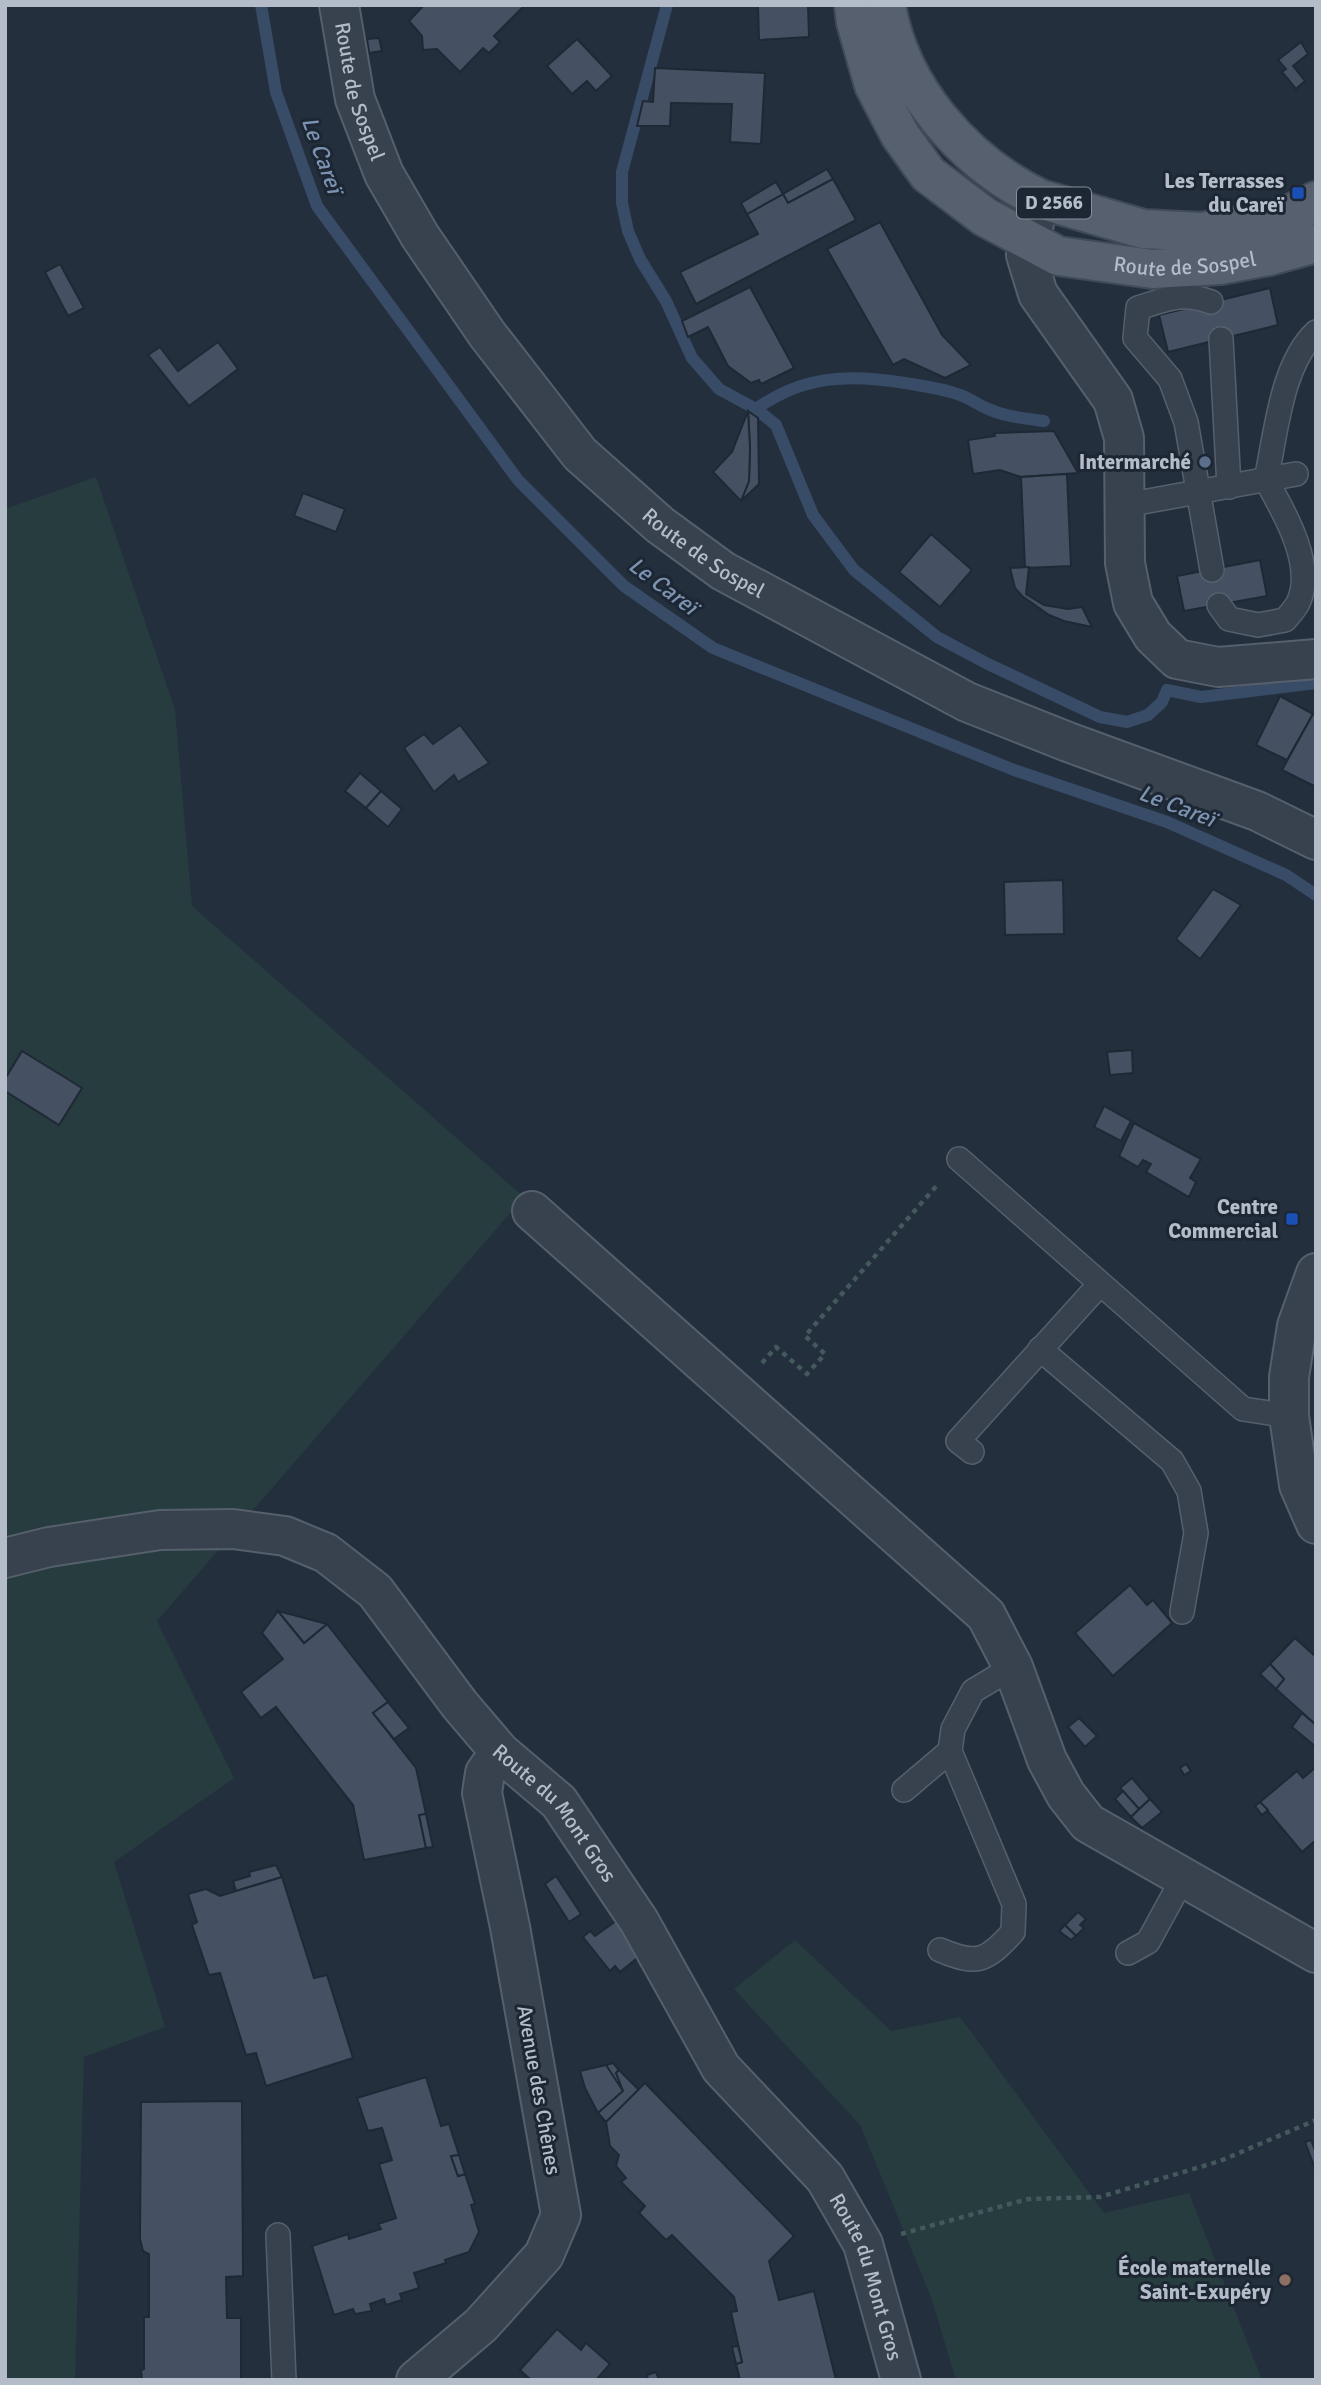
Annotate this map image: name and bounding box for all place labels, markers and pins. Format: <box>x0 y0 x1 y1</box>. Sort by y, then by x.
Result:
place label: Les Terrasses du Careï <box>1164 168 1285 218</box>
marker: Les Terrasses du Careï <box>1290 185 1306 201</box>
place label: Intermarché <box>1079 449 1191 475</box>
marker: Intermarché <box>1197 454 1213 470</box>
place label: Centre Commercial <box>1168 1194 1278 1244</box>
marker: Centre Commercial <box>1284 1211 1300 1227</box>
place label: École maternelle Saint-Exupéry <box>1118 2254 1272 2305</box>
marker: École maternelle Saint-Exupéry <box>1277 2272 1293 2288</box>

